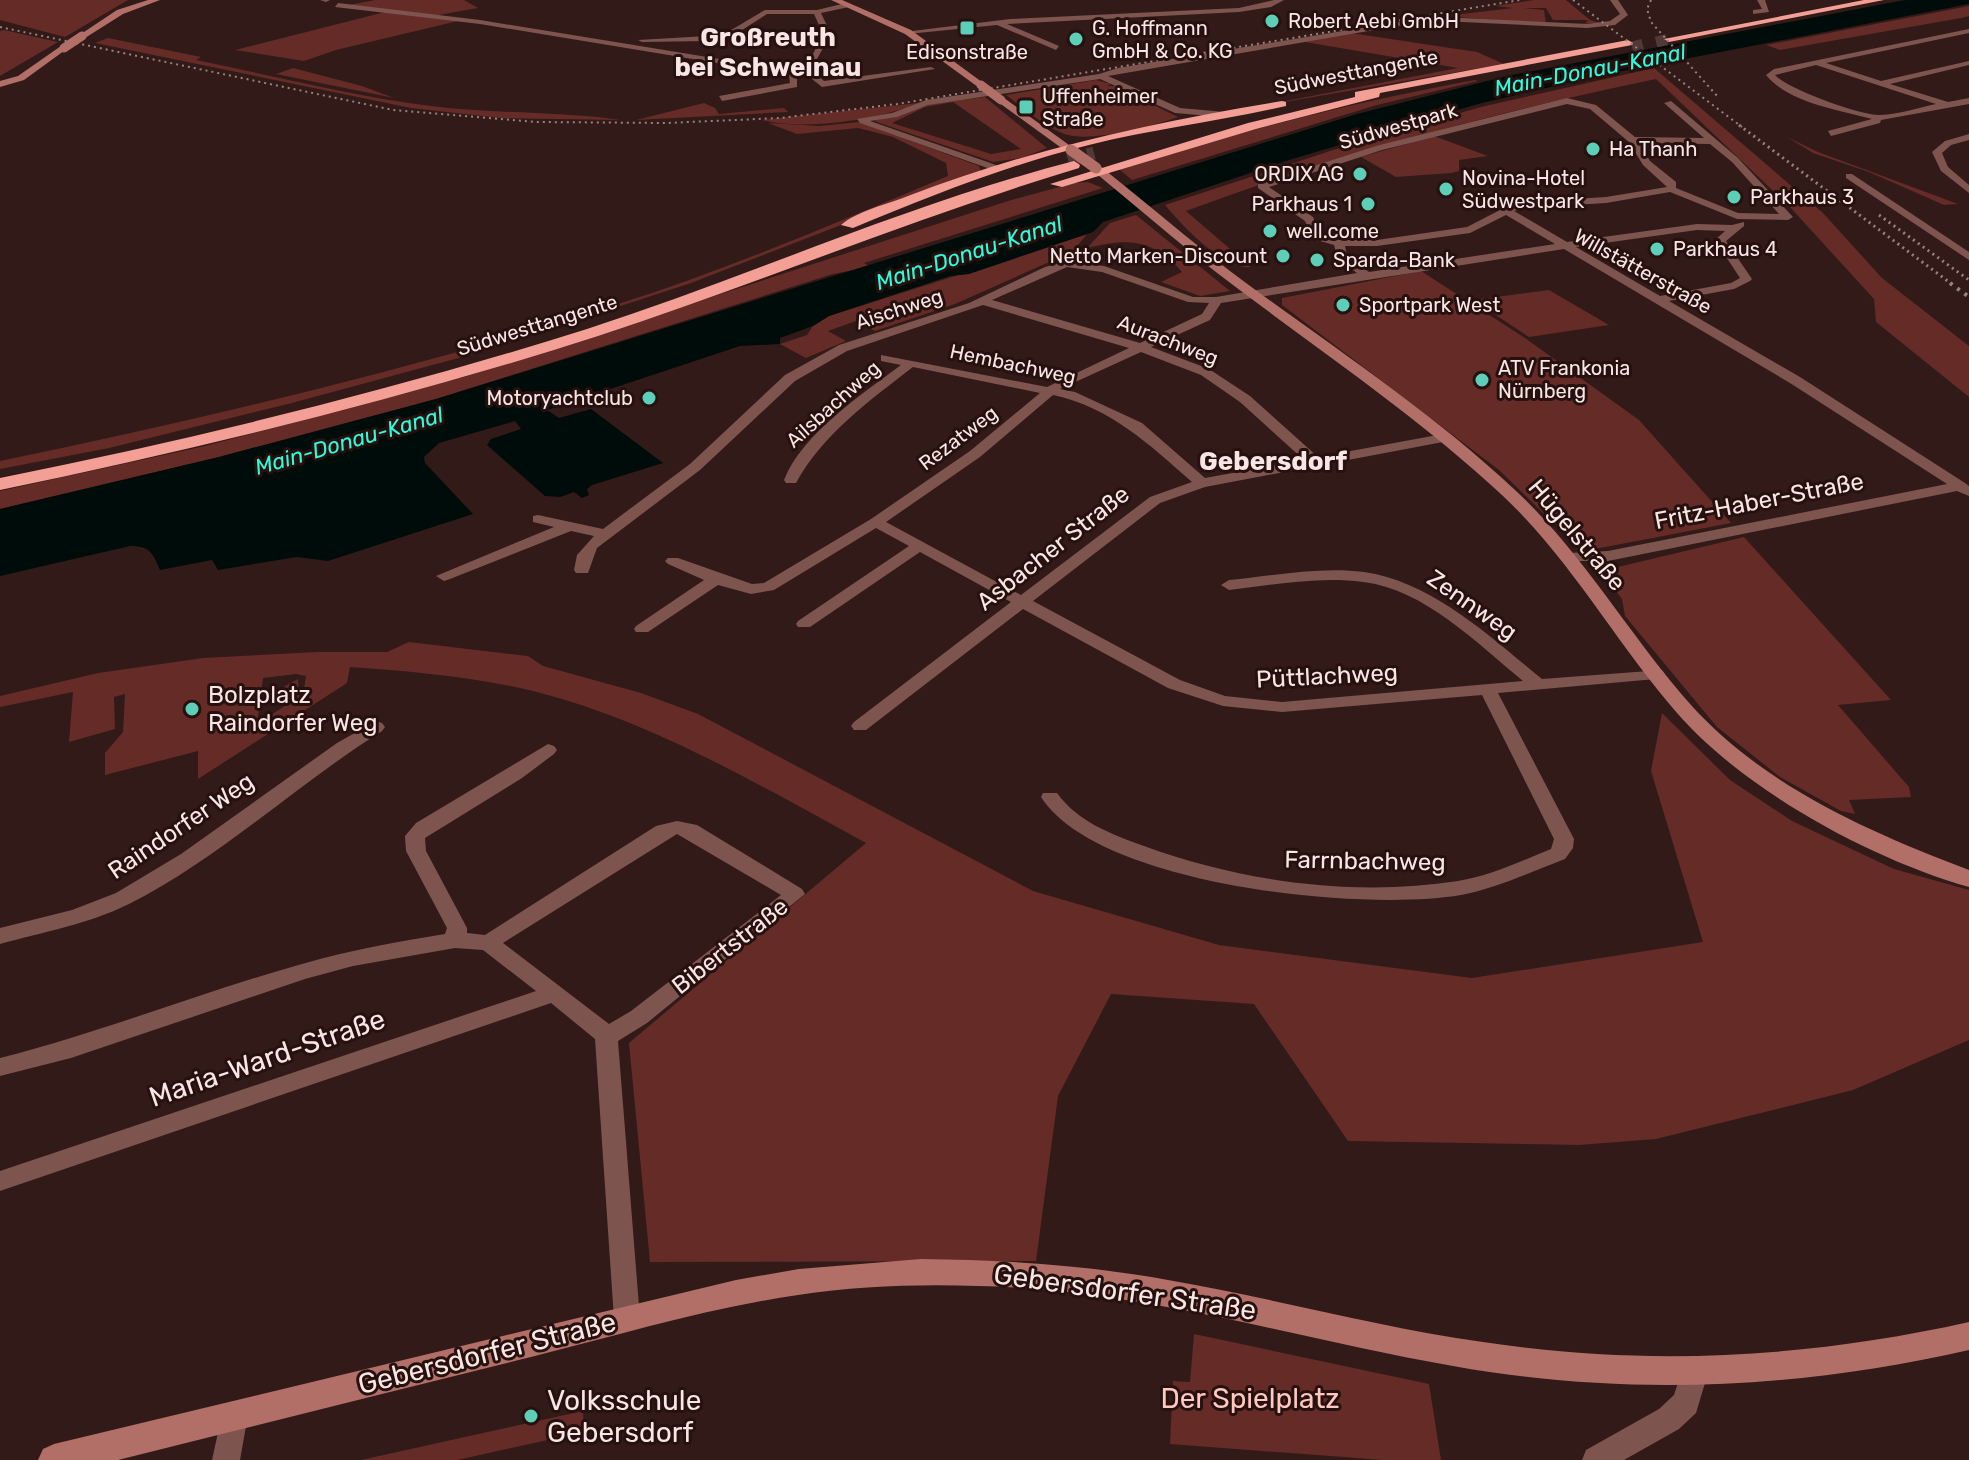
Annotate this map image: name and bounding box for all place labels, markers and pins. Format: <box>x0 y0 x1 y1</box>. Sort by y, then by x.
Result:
place label: Robert Aebi GmbH <box>1288 9 1459 33</box>
marker: Robert Aebi GmbH <box>1263 12 1281 30</box>
place label: G. Hoffmann GmbH & Co. KG <box>1092 16 1233 63</box>
marker: Edisonstraße <box>958 19 976 37</box>
marker: G. Hoffmann GmbH & Co. KG <box>1067 30 1085 48</box>
place label: Edisonstraße <box>906 40 1028 64</box>
place label: Uffenheimer Straße <box>1042 84 1158 131</box>
marker: Uffenheimer Straße <box>1017 98 1035 116</box>
place label: Ha Thanh <box>1609 137 1697 161</box>
marker: Ha Thanh <box>1584 140 1602 158</box>
place label: ORDIX AG <box>1254 162 1344 186</box>
marker: ORDIX AG <box>1351 165 1369 183</box>
place label: Novina-Hotel Südwestpark <box>1462 166 1585 213</box>
marker: Novina-Hotel Südwestpark <box>1437 180 1455 198</box>
place label: Parkhaus 3 <box>1750 185 1854 209</box>
marker: Parkhaus 3 <box>1725 188 1743 206</box>
place label: Parkhaus 1 <box>1251 192 1352 216</box>
marker: Parkhaus 1 <box>1359 195 1377 213</box>
place label: well.come <box>1286 219 1379 243</box>
marker: well.come <box>1261 222 1279 240</box>
place label: Parkhaus 4 <box>1673 237 1777 261</box>
marker: Parkhaus 4 <box>1648 240 1666 258</box>
place label: Netto Marken-Discount <box>1050 244 1267 268</box>
marker: Netto Marken-Discount <box>1274 247 1292 265</box>
place label: Sparda-Bank <box>1333 248 1456 272</box>
marker: Sparda-Bank <box>1308 251 1326 269</box>
place label: Sportpark West <box>1359 293 1501 317</box>
marker: Sportpark West <box>1334 296 1352 314</box>
place label: ATV Frankonia Nürnberg <box>1498 356 1630 403</box>
marker: ATV Frankonia Nürnberg <box>1473 371 1491 389</box>
place label: Motoryachtclub <box>486 386 633 410</box>
marker: Motoryachtclub <box>640 389 658 407</box>
place label: Bolzplatz Raindorfer Weg <box>208 681 378 737</box>
marker: Bolzplatz Raindorfer Weg <box>183 700 201 718</box>
place label: Volksschule Gebersdorf <box>547 1384 701 1449</box>
marker: Volksschule Gebersdorf <box>522 1407 540 1425</box>

